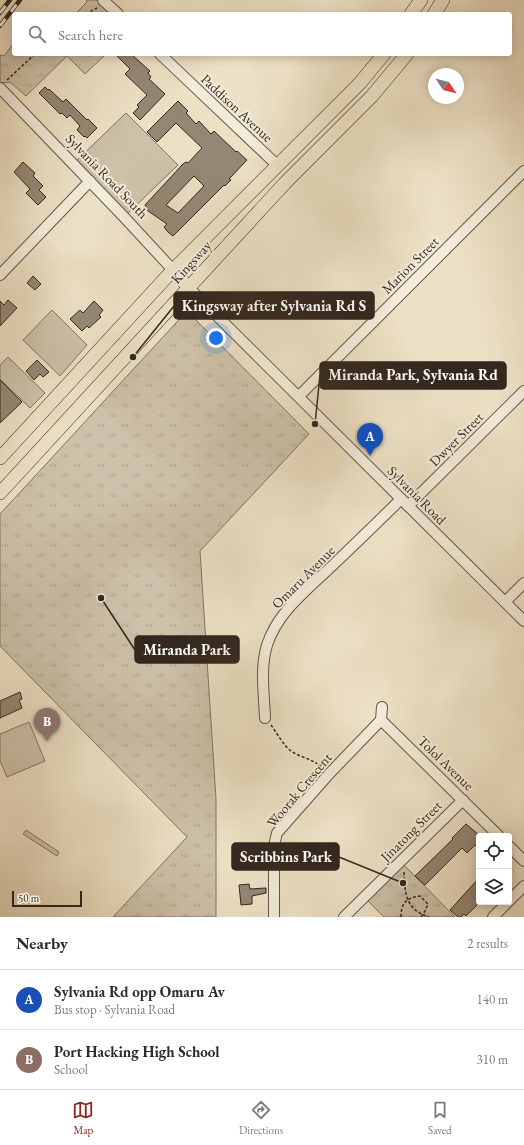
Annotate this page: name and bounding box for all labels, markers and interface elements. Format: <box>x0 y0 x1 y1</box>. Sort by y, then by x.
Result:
search box <box>12 12 512 56</box>
icon: search <box>26 23 48 45</box>
text: Search here <box>58 25 123 44</box>
north arrow <box>428 68 464 104</box>
street label: Paddison Avenue <box>197 70 277 146</box>
street label: Sylvania Road South <box>62 130 152 222</box>
street label: Marion Street <box>378 232 443 297</box>
street label: Kingsway <box>167 236 216 287</box>
callout: Kingsway after Sylvania Rd S <box>174 292 374 319</box>
text: Kingsway after Sylvania Rd S <box>182 296 366 315</box>
your location <box>206 328 226 348</box>
callout: Miranda Park, Sylvania Rd <box>320 362 506 389</box>
text: Miranda Park, Sylvania Rd <box>328 365 498 384</box>
street label: Dwyer Street <box>425 408 487 470</box>
pin: A <box>357 423 383 456</box>
street label: Sylvania Road <box>384 462 451 529</box>
street label: Omaru Avenue <box>268 541 339 612</box>
callout: Miranda Park <box>135 636 239 663</box>
text: Miranda Park <box>143 640 232 659</box>
pin: B <box>34 708 60 741</box>
street label: Tolol Avenue <box>414 732 478 795</box>
street label: Woorak Crescent <box>262 748 336 831</box>
street label: Jinatong Street <box>376 796 446 866</box>
map controls <box>476 833 512 905</box>
button: locate <box>476 833 512 869</box>
callout: Scribbins Park <box>232 843 339 870</box>
text: Scribbins Park <box>240 847 333 866</box>
button: layers <box>476 869 512 905</box>
scale bar <box>12 889 82 908</box>
text: 50 m <box>18 891 39 905</box>
text: Nearby <box>16 932 68 954</box>
text: 2 results <box>467 935 508 952</box>
text: Sylvania Rd opp Omaru Av <box>54 982 225 1001</box>
text: A <box>24 991 34 1008</box>
text: 140 m <box>477 991 508 1008</box>
text: Bus stop · Sylvania Road <box>54 1001 175 1018</box>
text: Port Hacking High School <box>54 1042 219 1061</box>
text: B <box>25 1051 33 1068</box>
text: 310 m <box>477 1051 508 1068</box>
text: School <box>54 1061 88 1078</box>
tab: Map <box>72 1099 94 1137</box>
tab: Directions <box>239 1099 283 1137</box>
tab: Saved <box>428 1099 452 1137</box>

